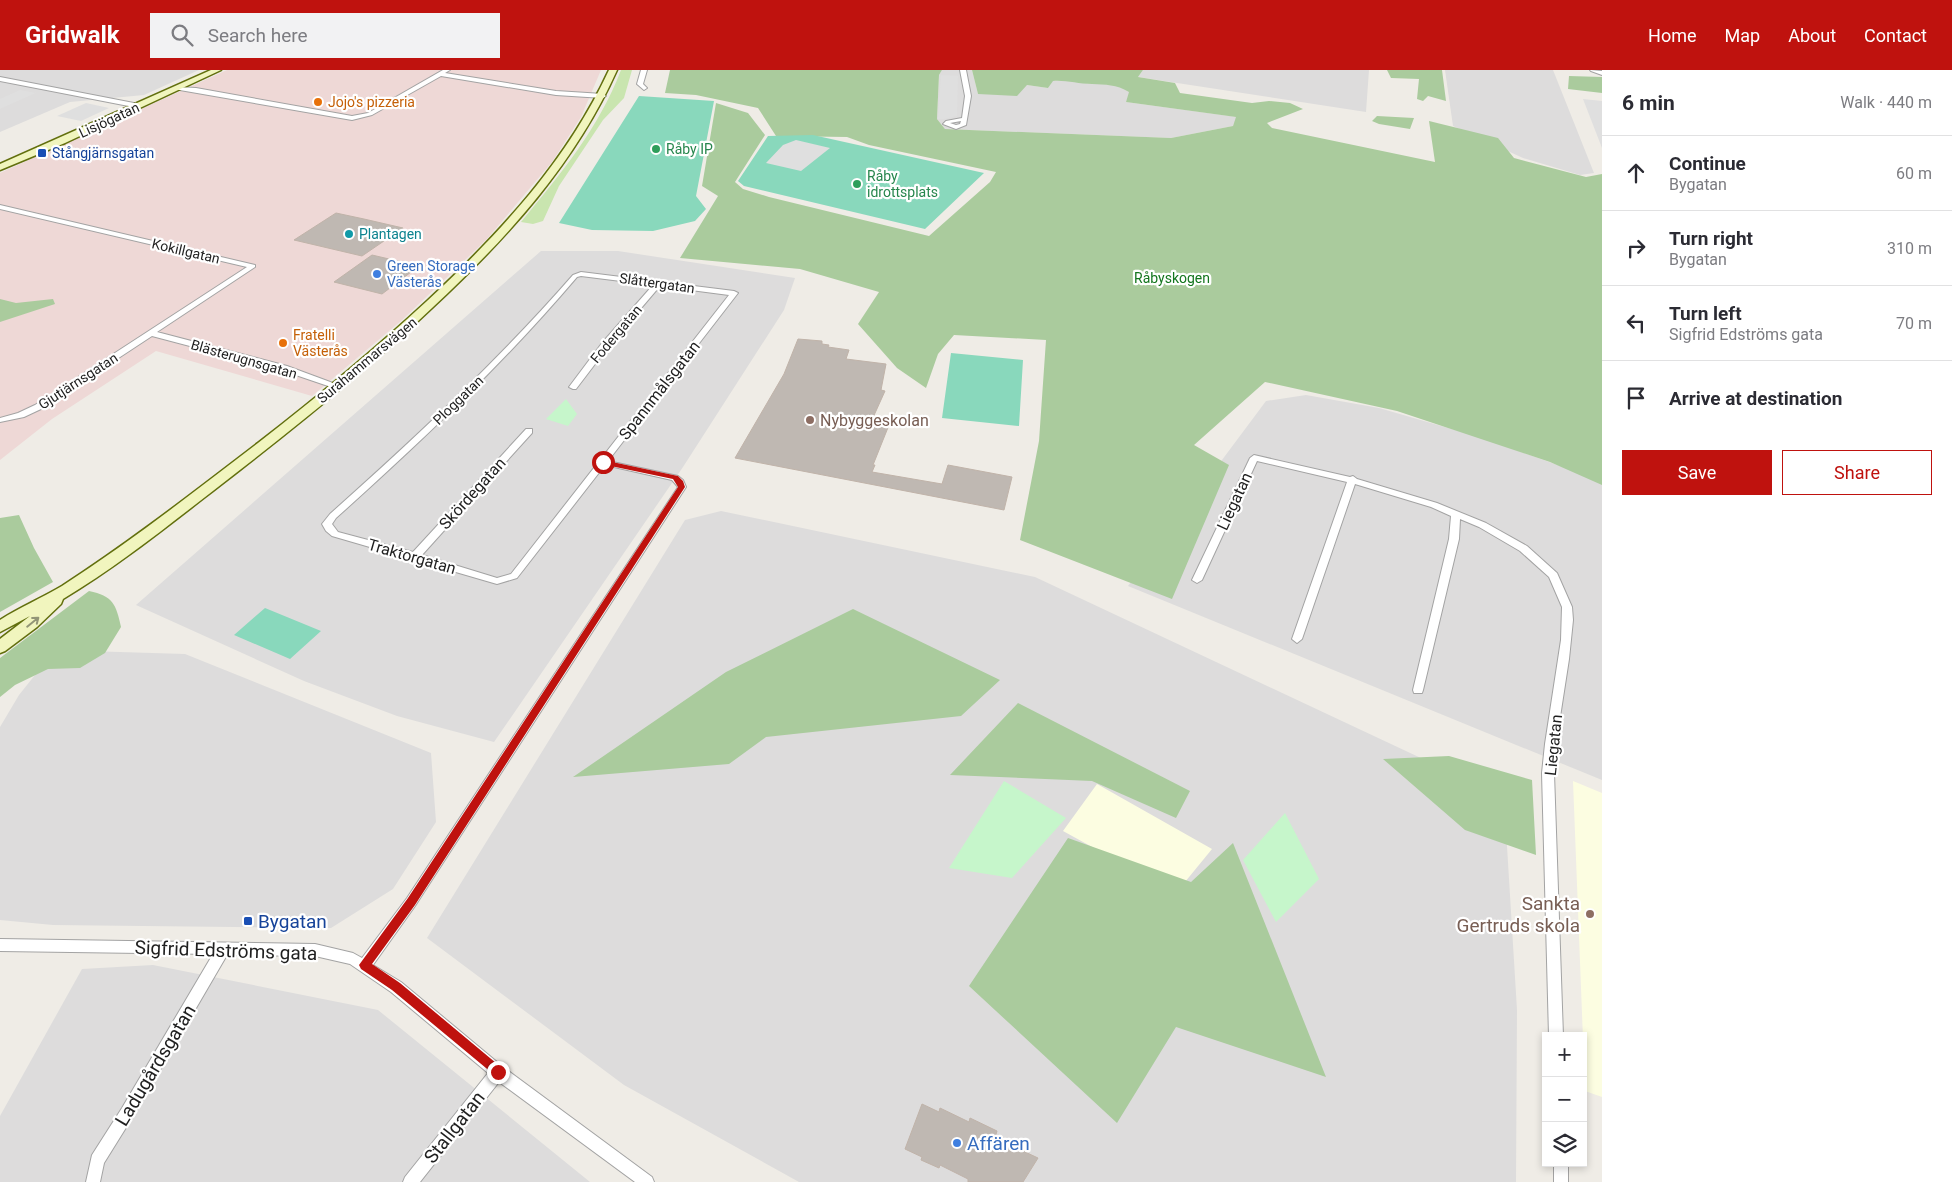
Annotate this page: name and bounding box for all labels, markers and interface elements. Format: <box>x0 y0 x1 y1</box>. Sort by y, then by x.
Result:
search box <box>150 13 500 58</box>
text: Gridwalk <box>25 21 120 49</box>
icon: search <box>168 21 196 49</box>
text: Search here <box>208 24 308 47</box>
text: Home <box>1648 25 1697 46</box>
text: Map <box>1725 25 1760 46</box>
text: About <box>1788 25 1836 46</box>
text: Contact <box>1864 25 1927 46</box>
text: 6 min <box>1622 91 1675 115</box>
text: Walk · 440 m <box>1840 93 1932 112</box>
place label: Jojo's pizzeria <box>328 94 415 110</box>
marker: Jojo's pizzeria <box>312 96 324 108</box>
street label: Lisjögatan <box>76 99 142 141</box>
place label: Råby IP <box>666 141 713 157</box>
marker: Råby IP <box>650 143 662 155</box>
place label: Stångjärnsgatan <box>52 145 154 161</box>
marker: Stångjärnsgatan <box>36 147 48 159</box>
text: Continue <box>1669 152 1746 175</box>
icon: ahead <box>1622 159 1650 187</box>
text: 60 m <box>1896 164 1932 183</box>
place label: Råby idrottsplats <box>867 168 938 200</box>
text: Bygatan <box>1669 175 1727 194</box>
marker: Råby idrottsplats <box>851 178 863 190</box>
place label: Plantagen <box>359 226 422 242</box>
text: Turn right <box>1669 227 1753 250</box>
marker: Plantagen <box>343 228 355 240</box>
icon: right <box>1622 234 1650 262</box>
street label: Kokillgatan <box>150 235 222 267</box>
text: 310 m <box>1887 239 1932 258</box>
text: Bygatan <box>1669 250 1727 269</box>
place label: Green Storage Västerås <box>387 258 475 290</box>
marker: Green Storage Västerås <box>371 268 383 280</box>
street label: Slåttergatan <box>618 270 696 296</box>
park label: Råbyskogen <box>1134 270 1210 286</box>
street label: Fodergatan <box>587 302 645 366</box>
text: Turn left <box>1669 302 1742 325</box>
icon: left <box>1622 309 1650 337</box>
street label: Surahammarsvägen <box>314 314 420 406</box>
text: 70 m <box>1896 314 1932 333</box>
text: Sigfrid Edströms gata <box>1669 325 1823 344</box>
place label: Fratelli Västerås <box>293 327 348 359</box>
street label: Blästerugnsgatan <box>189 336 299 382</box>
marker: Fratelli Västerås <box>277 337 289 349</box>
street label: Spannmålsgatan <box>615 337 704 444</box>
street label: Gjutjärnsgatan <box>35 349 121 413</box>
street label: Ploggatan <box>430 372 486 428</box>
icon: arrive <box>1622 384 1650 412</box>
text: Arrive at destination <box>1669 387 1842 410</box>
place label: Nybyggeskolan <box>820 411 929 430</box>
marker: Nybyggeskolan <box>804 414 816 426</box>
button: Save <box>1622 450 1772 495</box>
button: Share <box>1782 450 1932 495</box>
route start <box>592 451 615 474</box>
street label: Skördegatan <box>435 454 510 533</box>
street label: Liegatan <box>1213 469 1256 533</box>
street label: Traktorgatan <box>366 535 458 578</box>
one-way arrow <box>26 617 39 628</box>
street label: Liegatan <box>1541 714 1566 777</box>
place label: Sankta Gertruds skola <box>1456 892 1580 937</box>
marker: Sankta Gertruds skola <box>1584 908 1596 920</box>
place label: Bygatan <box>258 910 327 933</box>
marker: Bygatan <box>242 915 254 927</box>
street label: Sigfrid Edströms gata <box>134 936 318 965</box>
street label: Ladugårdsgatan <box>110 1000 201 1130</box>
map controls <box>1542 1032 1587 1167</box>
button: + <box>1542 1032 1587 1077</box>
route end <box>487 1061 510 1084</box>
button: − <box>1542 1077 1587 1122</box>
street label: Stallgatan <box>419 1087 490 1168</box>
button: layers <box>1542 1122 1587 1167</box>
place label: Affären <box>967 1132 1030 1155</box>
marker: Affären <box>951 1137 963 1149</box>

